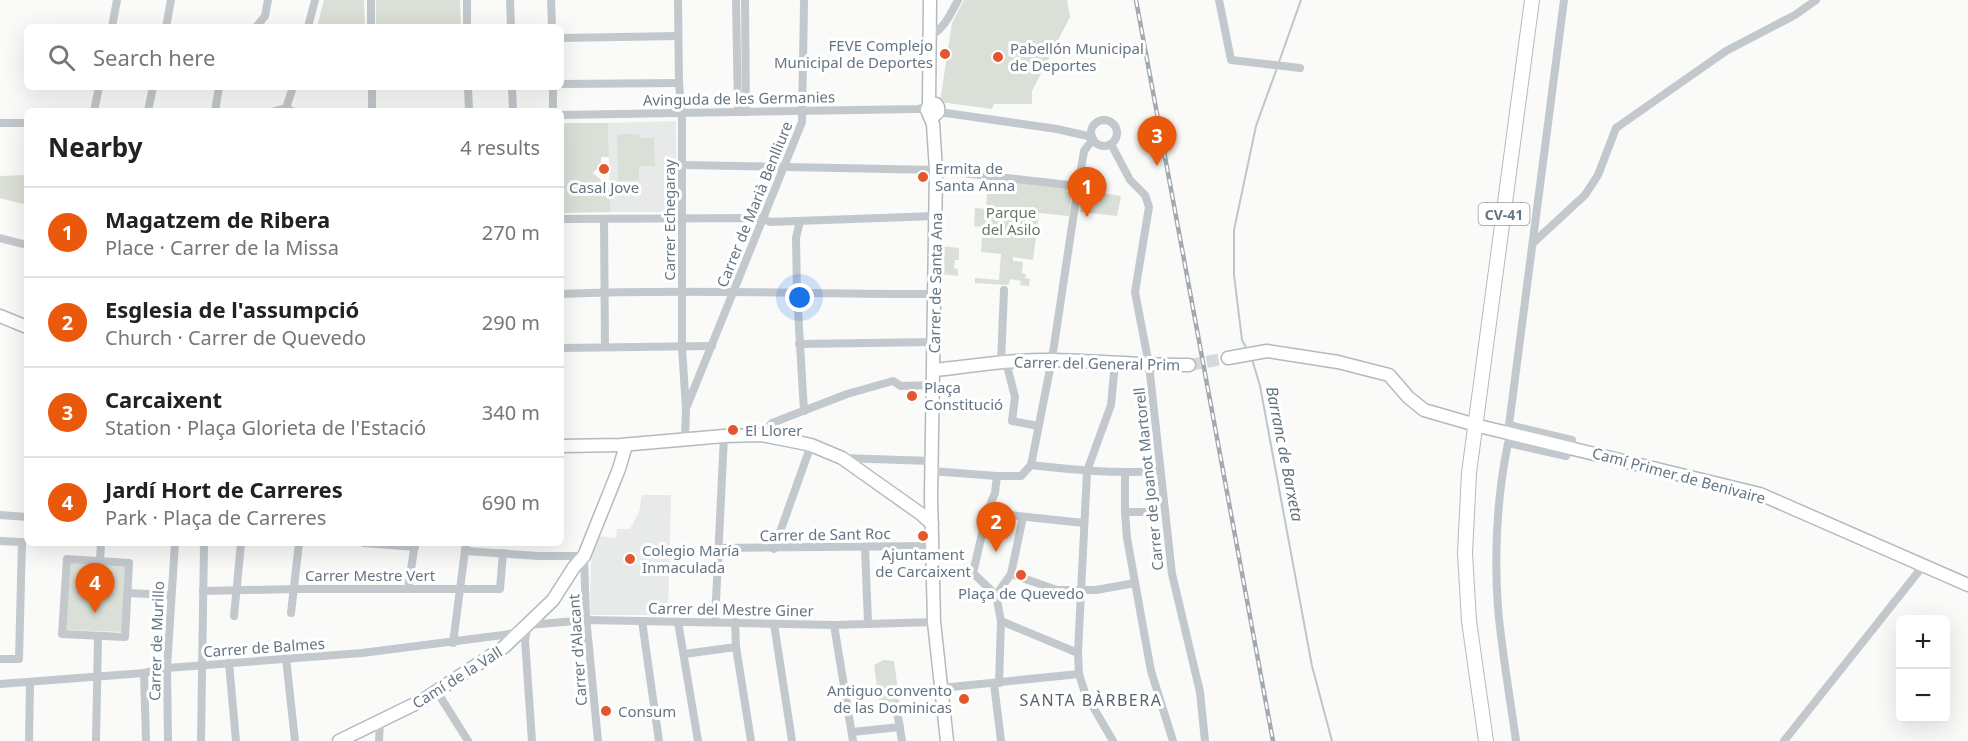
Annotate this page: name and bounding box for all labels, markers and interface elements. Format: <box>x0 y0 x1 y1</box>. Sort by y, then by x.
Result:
search box <box>24 24 564 90</box>
place label: FEVE Complejo Municipal de Deportes <box>774 35 933 72</box>
place label: Pabellón Municipal de Deportes <box>1010 38 1144 75</box>
icon: search <box>45 41 78 74</box>
text: Search here <box>93 42 215 72</box>
marker: FEVE Complejo Municipal de Deportes <box>938 47 952 61</box>
marker: Pabellón Municipal de Deportes <box>991 50 1005 64</box>
street label: Avinguda de les Germanies <box>643 86 835 110</box>
pin: 3 <box>1138 116 1176 166</box>
street label: Carrer de Marià Benlliure <box>712 118 796 290</box>
text: Nearby <box>48 129 143 165</box>
text: 4 results <box>460 134 540 161</box>
place label: Ermita de Santa Anna <box>935 158 1015 195</box>
street label: Carrer Echegaray <box>659 159 679 281</box>
marker: Casal Jove <box>597 162 611 176</box>
pin: 1 <box>1068 168 1106 217</box>
marker: Ermita de Santa Anna <box>916 170 930 184</box>
place label: Casal Jove <box>569 177 639 197</box>
park label: Parque del Asilo <box>981 202 1041 239</box>
road number: CV-41 <box>1478 203 1530 225</box>
text: Magatzem de Ribera <box>105 204 330 234</box>
street label: Carrer de Santa Ana <box>924 212 946 354</box>
text: 1 <box>62 219 73 246</box>
text: 270 m <box>482 219 540 246</box>
text: Place · Carrer de la Missa <box>105 234 339 261</box>
your location <box>785 283 814 312</box>
text: Esglesia de l'assumpció <box>105 294 359 324</box>
text: 2 <box>62 309 73 336</box>
text: 290 m <box>482 309 540 336</box>
text: Church · Carrer de Quevedo <box>105 324 366 351</box>
street label: Carrer del General Prim <box>1014 352 1180 374</box>
place label: Plaça Constitució <box>924 377 1003 414</box>
text: Carcaixent <box>105 384 222 414</box>
water label: Barranc de Barxeta <box>1261 385 1309 523</box>
street label: Carrer de Joanot Martorell <box>1128 386 1168 572</box>
marker: Plaça Constitució <box>905 389 919 403</box>
text: 3 <box>62 399 73 426</box>
text: 340 m <box>482 399 540 426</box>
text: Station · Plaça Glorieta de l'Estació <box>105 414 426 441</box>
place label: El Llorer <box>745 420 802 440</box>
marker: El Llorer <box>726 423 740 437</box>
street label: Camí Primer de Benivaire <box>1590 442 1768 508</box>
text: Jardí Hort de Carreres <box>105 474 343 504</box>
text: 4 <box>62 489 73 516</box>
text: 690 m <box>482 489 540 516</box>
pin: 2 <box>976 502 1016 552</box>
text: Park · Plaça de Carreres <box>105 504 326 531</box>
street label: Carrer de Sant Roc <box>759 523 891 545</box>
marker: Ajuntament de Carcaixent <box>916 529 930 543</box>
place label: Colegio María Inmaculada <box>642 540 739 577</box>
place label: Ajuntament de Carcaixent <box>875 544 971 581</box>
marker: Colegio María Inmaculada <box>623 552 637 566</box>
pin: 4 <box>76 564 115 613</box>
street label: Carrer Mestre Vert <box>305 565 436 585</box>
marker: Plaça de Quevedo <box>1014 568 1028 582</box>
street label: Carrer de Murillo <box>144 581 168 701</box>
place label: Plaça de Quevedo <box>958 583 1084 603</box>
street label: Carrer d'Alacant <box>563 593 591 707</box>
street label: Carrer del Mestre Giner <box>648 598 814 620</box>
map controls <box>1896 615 1950 723</box>
button: + <box>1896 615 1950 669</box>
street label: Carrer de Balmes <box>203 633 325 661</box>
street label: Camí de la Vall <box>408 641 506 713</box>
button: − <box>1896 669 1950 723</box>
place label: Antiguo convento de las Dominicas <box>827 680 952 717</box>
district label: SANTA BÀRBERA <box>1020 689 1162 711</box>
marker: Antiguo convento de las Dominicas <box>957 692 971 706</box>
place label: Consum <box>618 701 676 721</box>
marker: Consum <box>599 704 613 718</box>

